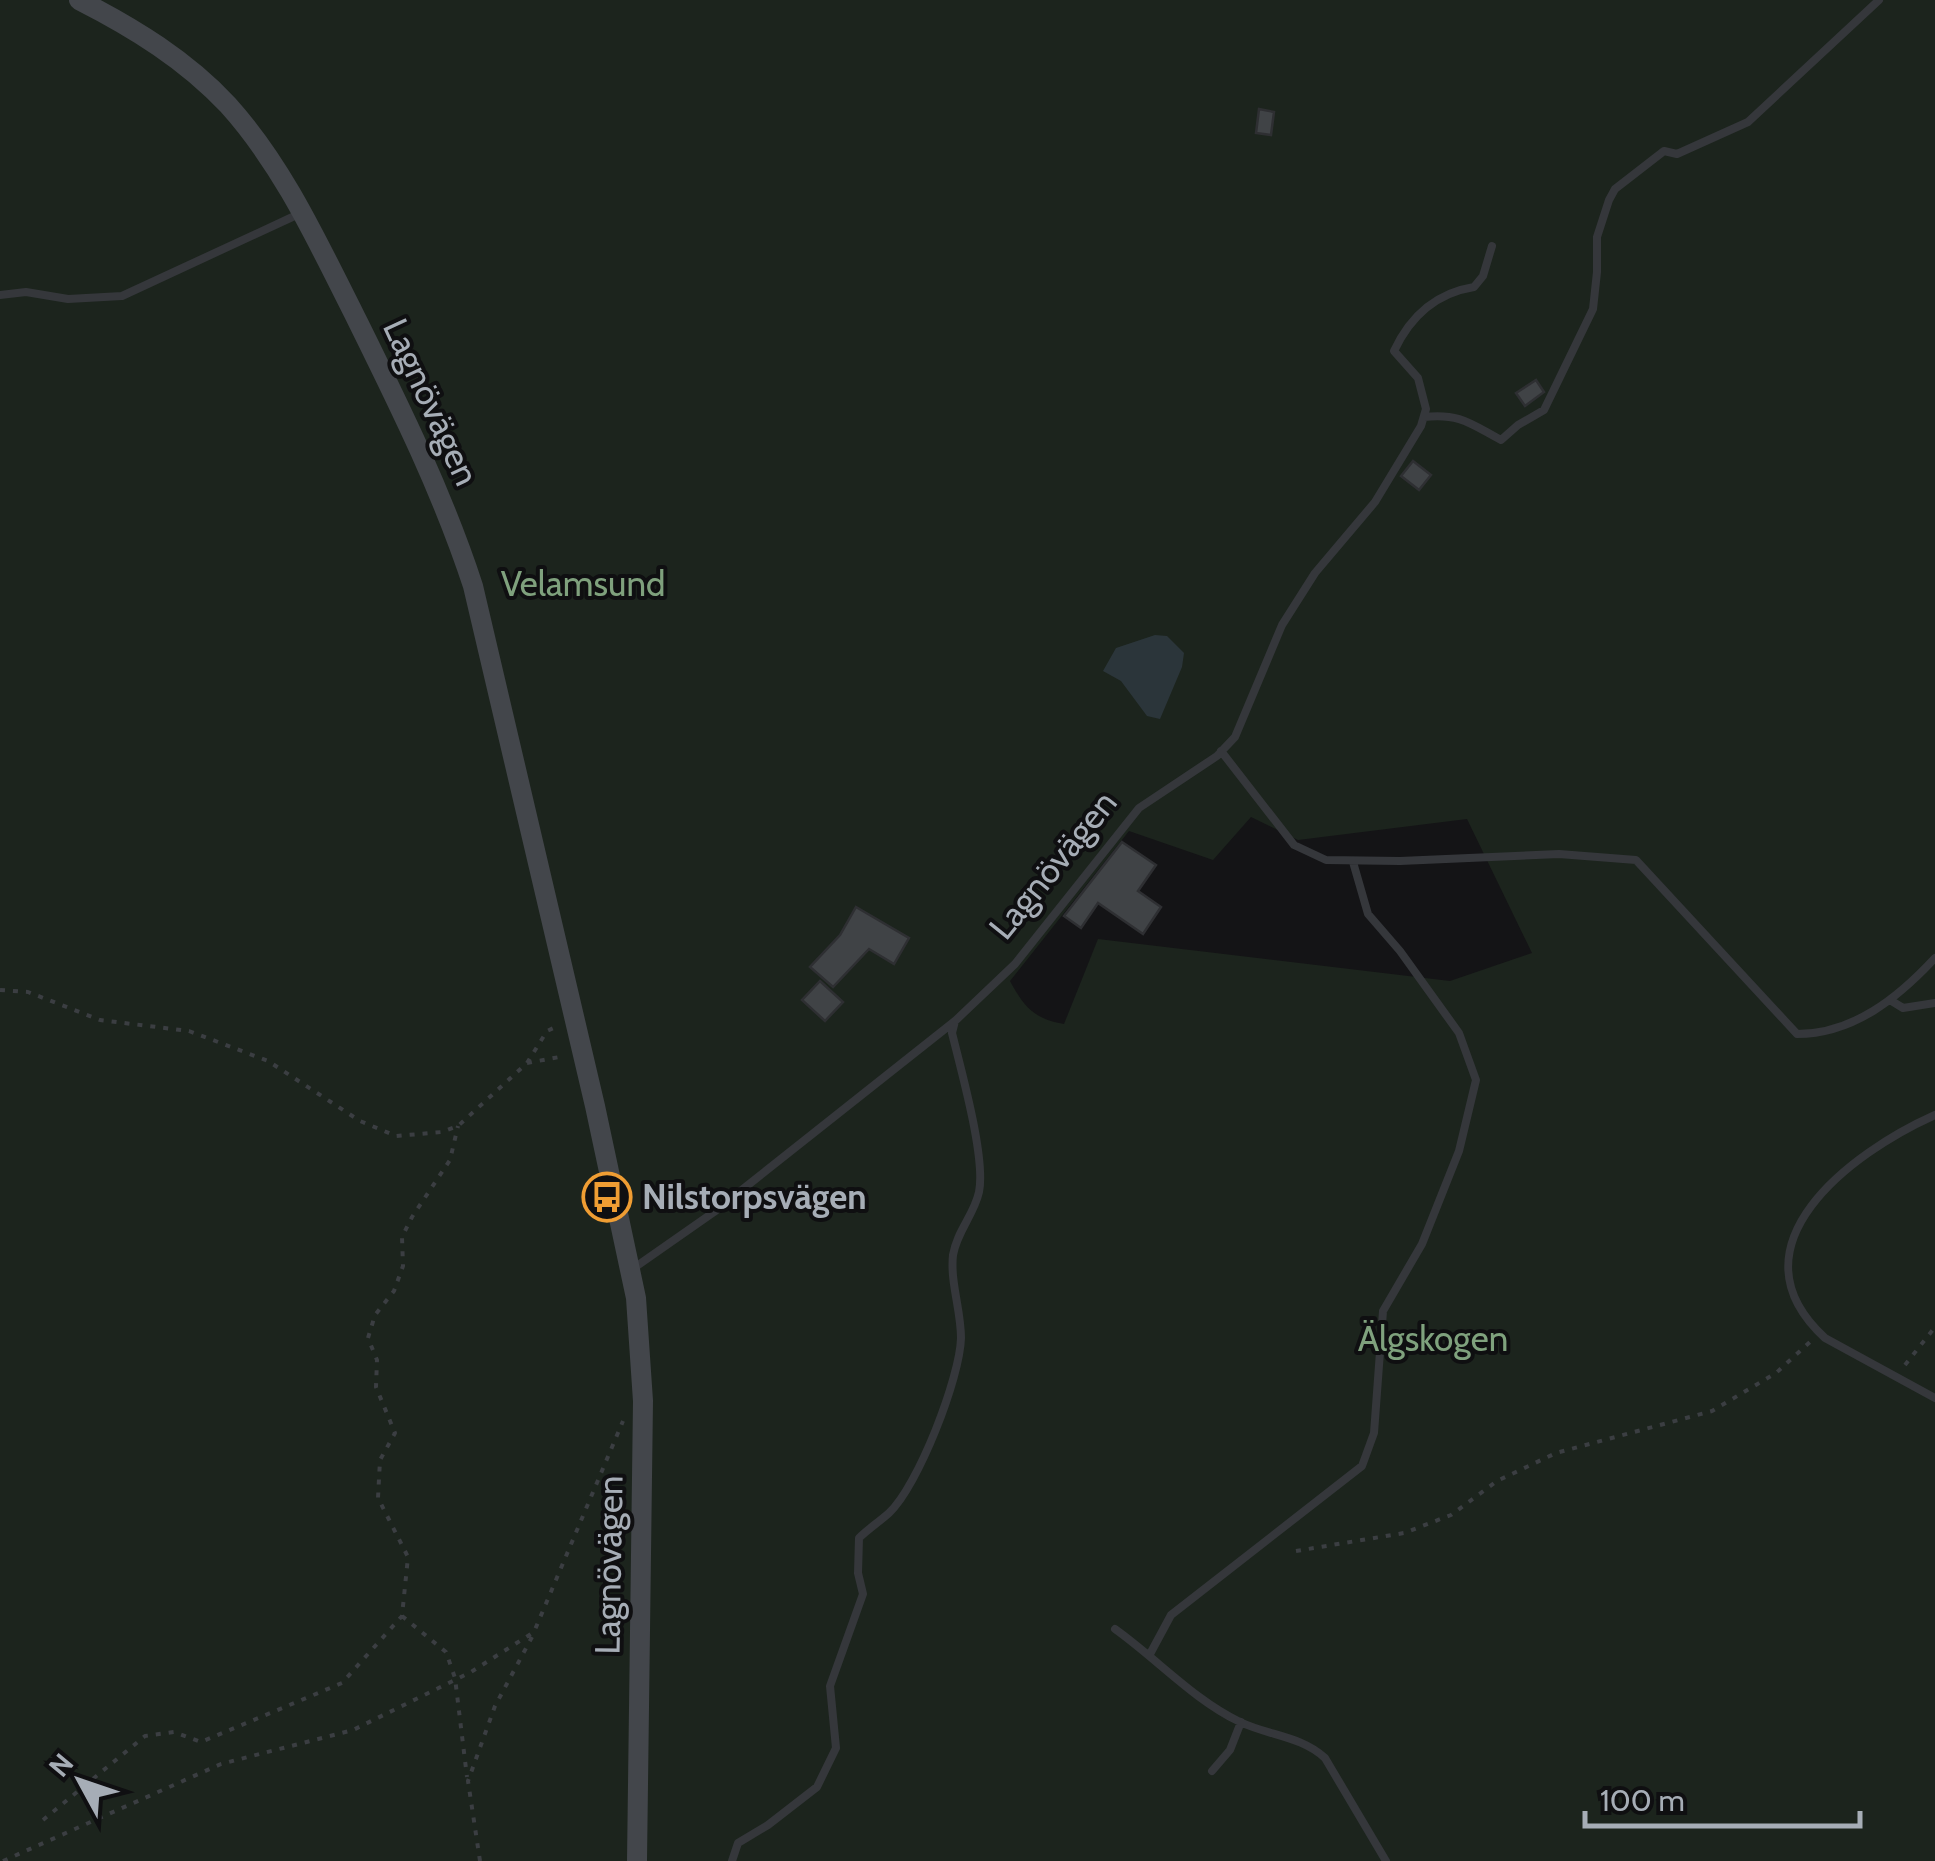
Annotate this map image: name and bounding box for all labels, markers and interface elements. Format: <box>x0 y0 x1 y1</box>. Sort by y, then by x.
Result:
street label: Lagnövägen <box>374 312 489 492</box>
park label: Velamsund <box>501 562 665 605</box>
street label: Lagnövägen <box>980 782 1126 948</box>
bus stop icon: Nilstorpsvägen <box>581 1171 633 1223</box>
place label: Nilstorpsvägen <box>642 1175 867 1218</box>
park label: Älgskogen <box>1358 1317 1508 1360</box>
street label: Lagnövägen <box>585 1475 632 1655</box>
north arrow <box>30 1731 130 1831</box>
text: N <box>41 1746 80 1783</box>
scale bar <box>1585 1766 1860 1828</box>
text: 100 m <box>1600 1782 1685 1819</box>

